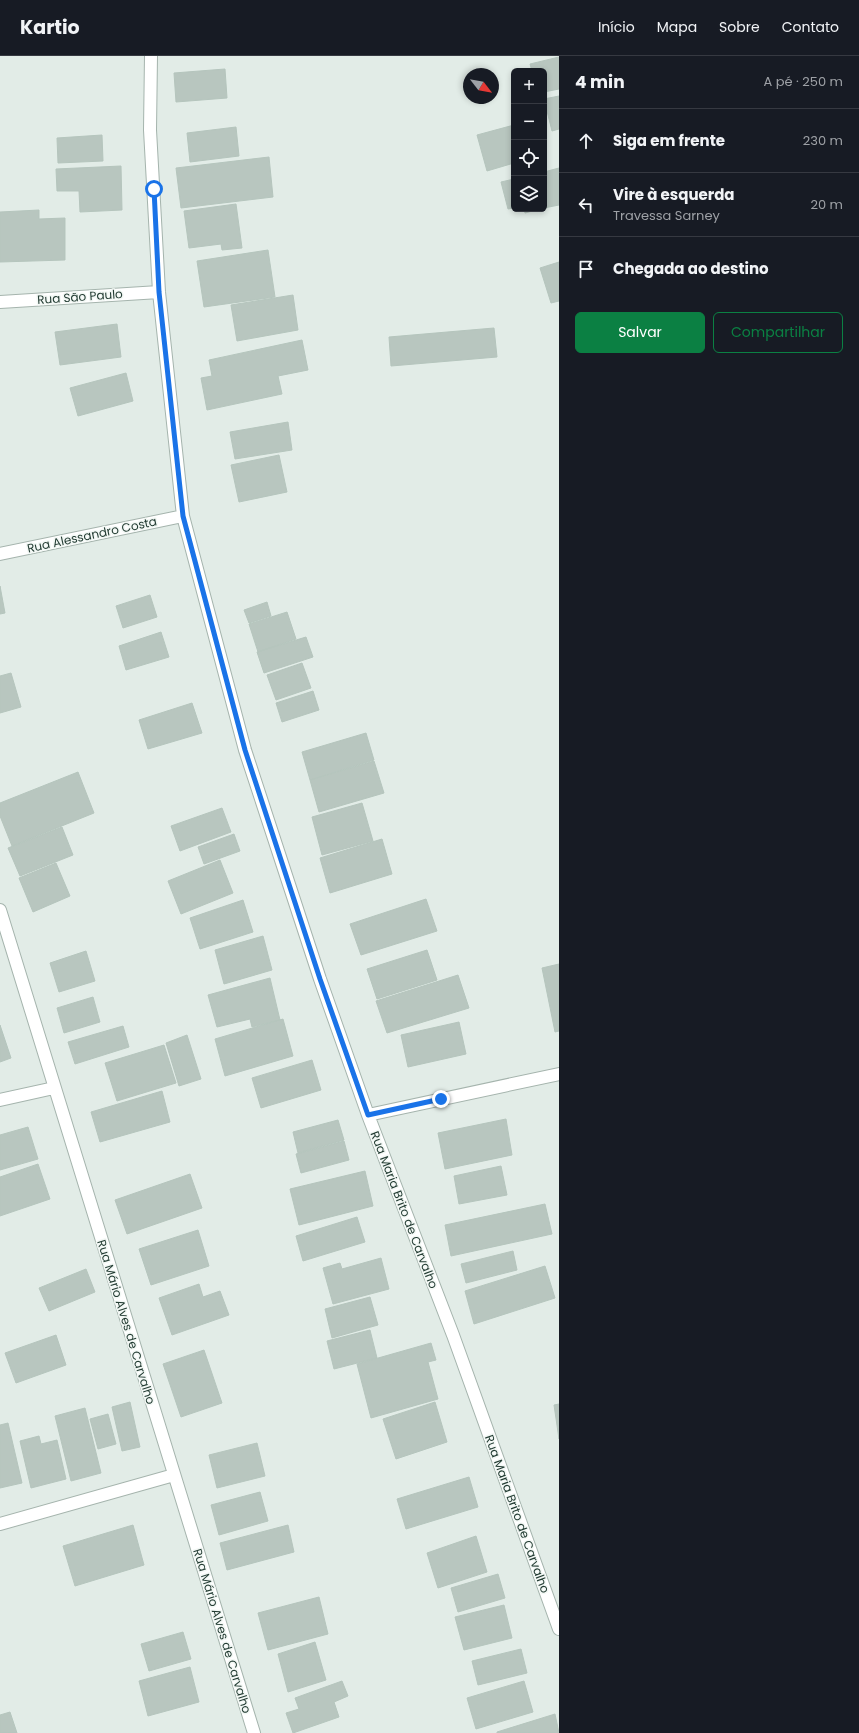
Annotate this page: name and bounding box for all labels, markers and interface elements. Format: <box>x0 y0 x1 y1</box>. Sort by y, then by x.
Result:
text: Kartio <box>20 14 80 41</box>
text: Início <box>598 17 635 37</box>
text: Mapa <box>657 17 697 37</box>
text: Sobre <box>719 17 760 37</box>
text: Contato <box>782 17 839 37</box>
north arrow <box>463 68 499 104</box>
map controls <box>511 68 547 212</box>
button: + <box>511 68 547 104</box>
text: 4 min <box>575 70 625 94</box>
text: A pé · 250 m <box>764 72 843 91</box>
button: − <box>511 104 547 140</box>
icon: ahead <box>575 130 597 152</box>
text: Siga em frente <box>613 130 725 151</box>
text: 230 m <box>803 131 843 150</box>
button: locate <box>511 140 547 176</box>
button: layers <box>511 176 547 212</box>
route start <box>145 180 163 198</box>
text: Vire à esquerda <box>613 184 735 205</box>
icon: left <box>575 194 597 216</box>
text: 20 m <box>810 195 843 214</box>
text: Travessa Sarney <box>613 206 720 225</box>
icon: arrive <box>575 258 597 280</box>
text: Chegada ao destino <box>613 258 769 279</box>
street label: Rua São Paulo <box>37 285 124 308</box>
button: Salvar <box>575 312 705 353</box>
button: Compartilhar <box>713 312 843 353</box>
street label: Rua Alessandro Costa <box>25 512 158 557</box>
route end <box>432 1090 450 1108</box>
street label: Rua Maria Brito de Carvalho <box>367 1129 442 1291</box>
street label: Rua Mário Alves de Carvalho <box>93 1237 160 1407</box>
street label: Rua Maria Brito de Carvalho <box>481 1432 554 1596</box>
street label: Rua Mário Alves de Carvalho <box>189 1546 256 1716</box>

